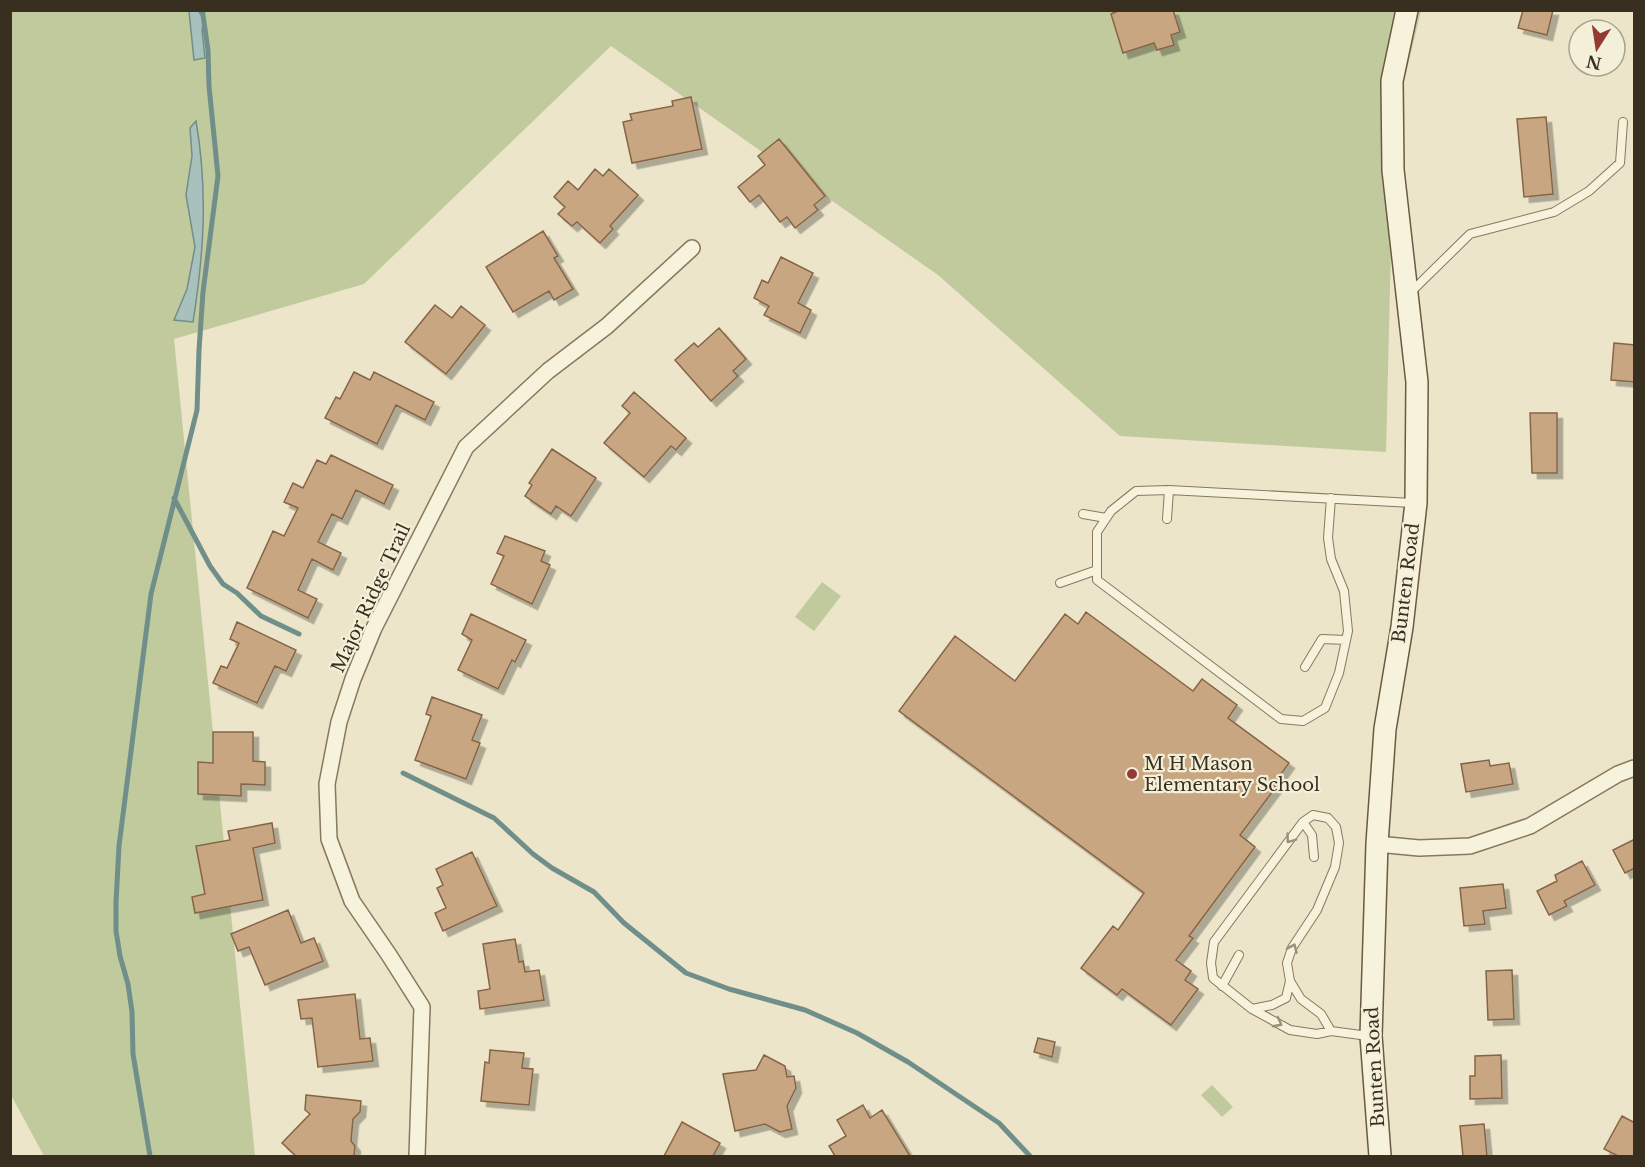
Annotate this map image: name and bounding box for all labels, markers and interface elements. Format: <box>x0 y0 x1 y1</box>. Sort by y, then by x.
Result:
north arrow <box>1567 18 1627 78</box>
text: N <box>1584 51 1603 74</box>
street label: Major Ridge Trail <box>327 520 415 676</box>
street label: Bunten Road <box>1388 522 1424 644</box>
place label: M H Mason Elementary School <box>1144 753 1320 796</box>
marker: M H Mason Elementary School <box>1125 767 1139 781</box>
one-way arrow <box>1286 833 1297 844</box>
one-way arrow <box>1286 944 1298 955</box>
street label: Bunten Road <box>1361 1006 1389 1128</box>
one-way arrow <box>1272 1016 1283 1027</box>

